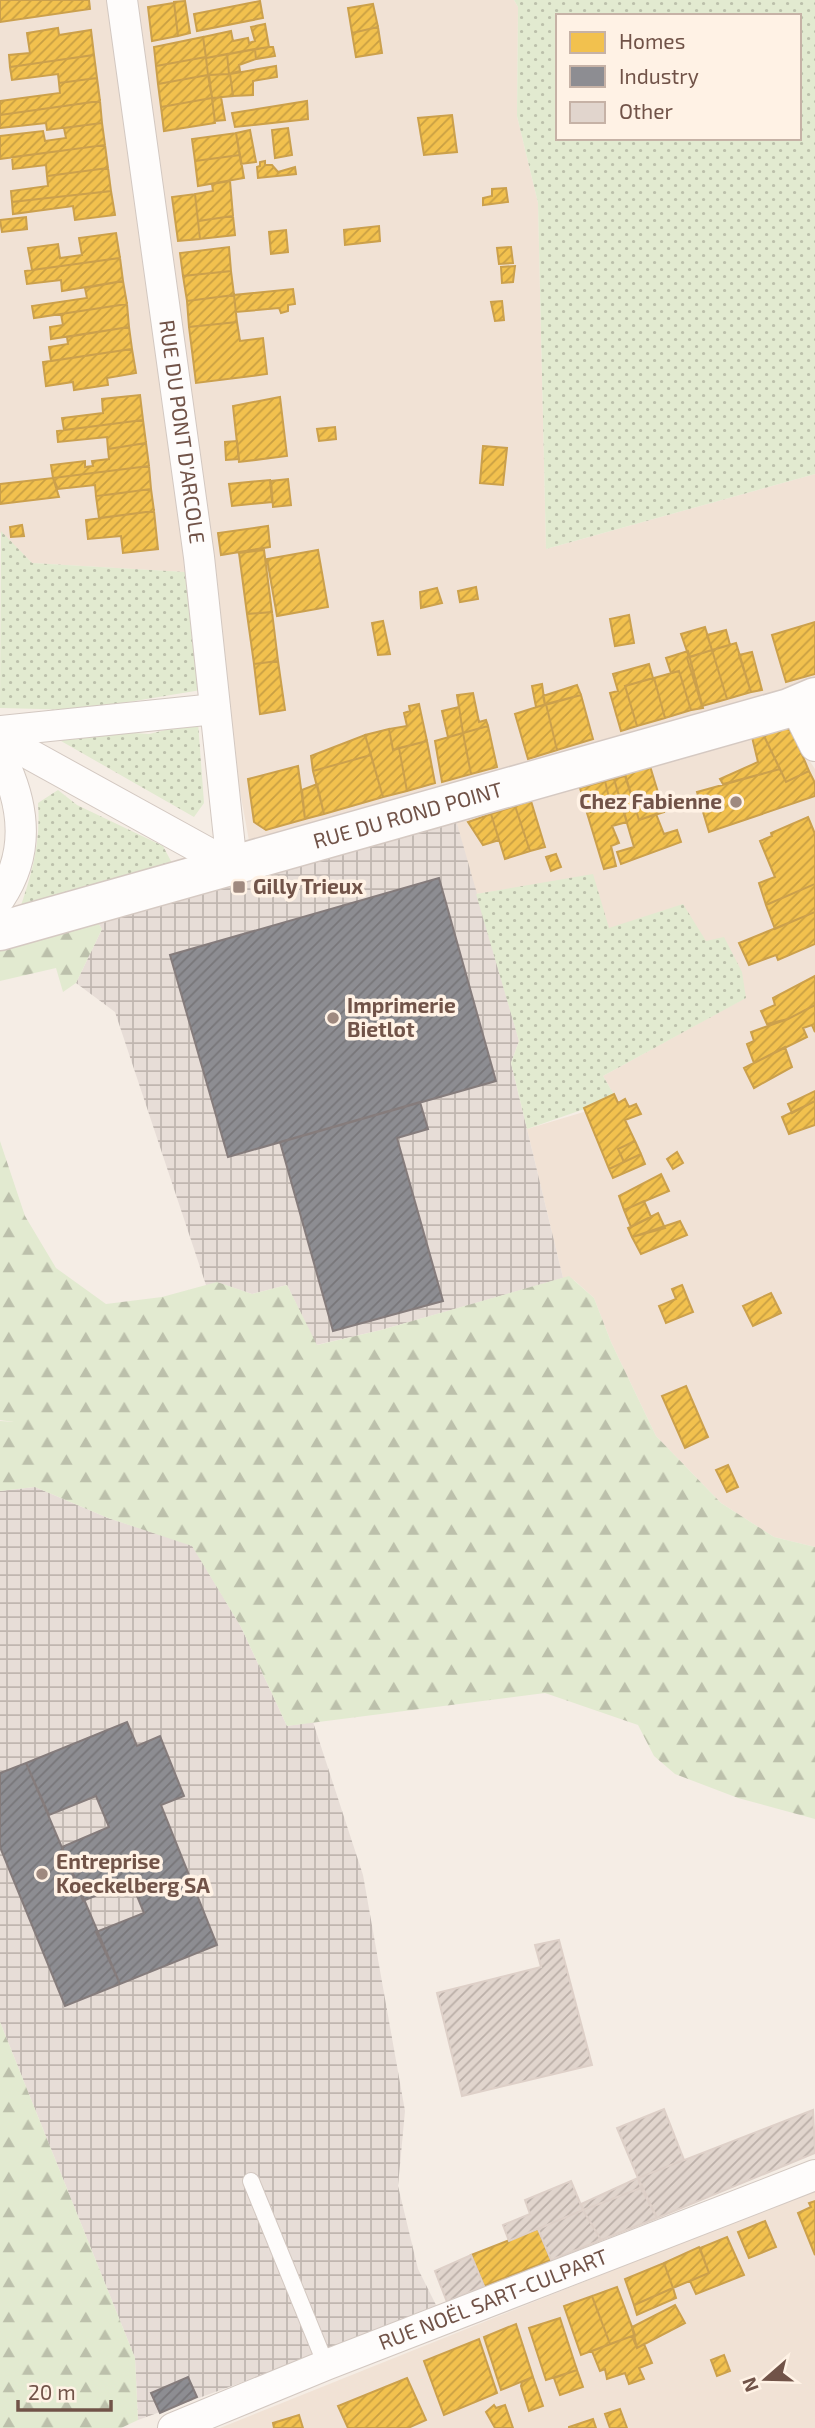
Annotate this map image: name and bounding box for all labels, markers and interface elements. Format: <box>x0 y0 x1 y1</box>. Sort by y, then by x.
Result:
legend <box>556 14 801 140</box>
text: Homes <box>619 28 685 53</box>
text: Industry <box>619 63 699 88</box>
text: Other <box>619 98 674 123</box>
street label: RUE DU PONT D'ARCOLE <box>155 318 211 545</box>
street label: RUE DU ROND POINT <box>310 776 505 853</box>
place label: Chez Fabienne <box>579 788 722 813</box>
marker: Chez Fabienne <box>728 794 744 810</box>
place label: Gilly Trieux <box>253 873 363 899</box>
marker: Gilly Trieux <box>231 879 247 895</box>
place label: Imprimerie Bietlot <box>347 992 456 1041</box>
marker: Imprimerie Bietlot <box>325 1010 341 1026</box>
place label: Entreprise Koeckelberg SA <box>56 1848 210 1897</box>
marker: Entreprise Koeckelberg SA <box>34 1866 50 1882</box>
street label: RUE NOËL SART-CULPART <box>375 2243 611 2354</box>
north arrow <box>731 2344 801 2414</box>
scale bar <box>18 2368 110 2412</box>
text: N <box>736 2375 763 2395</box>
text: 20 m <box>28 2379 76 2404</box>

